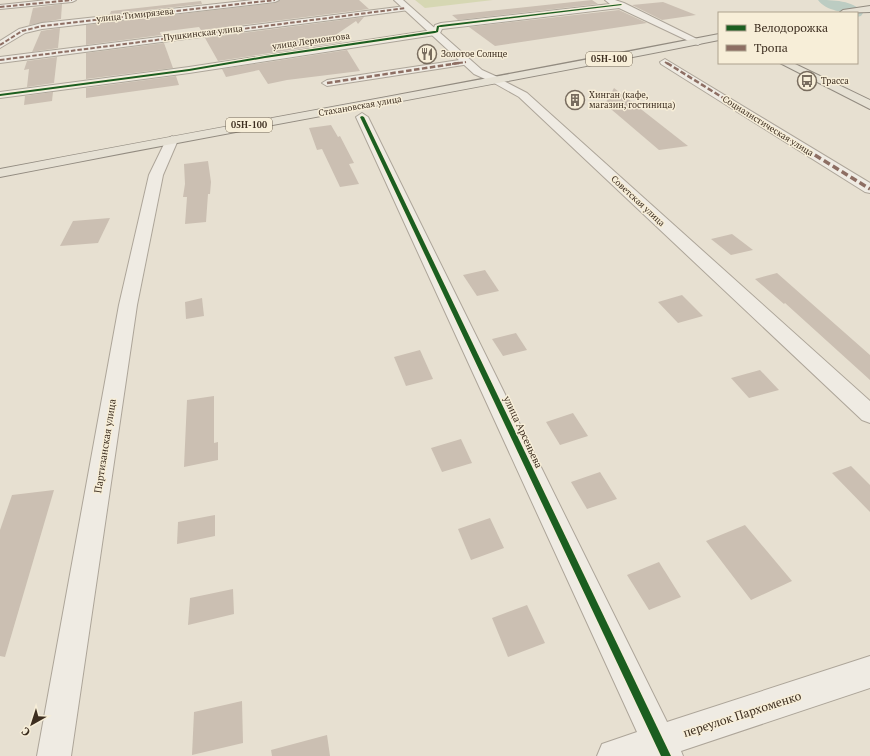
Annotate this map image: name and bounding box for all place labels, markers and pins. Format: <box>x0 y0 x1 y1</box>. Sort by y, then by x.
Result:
restaurant icon: Золотое Солнце <box>416 43 438 65</box>
place label: Золотое Солнце <box>441 48 508 60</box>
bus stop icon: Трасса <box>796 70 818 92</box>
place label: Трасса <box>821 75 849 87</box>
building icon: Хинган (кафе, магазин, гостиница) <box>564 89 586 111</box>
place label: Хинган (кафе, магазин, гостиница) <box>589 89 675 111</box>

